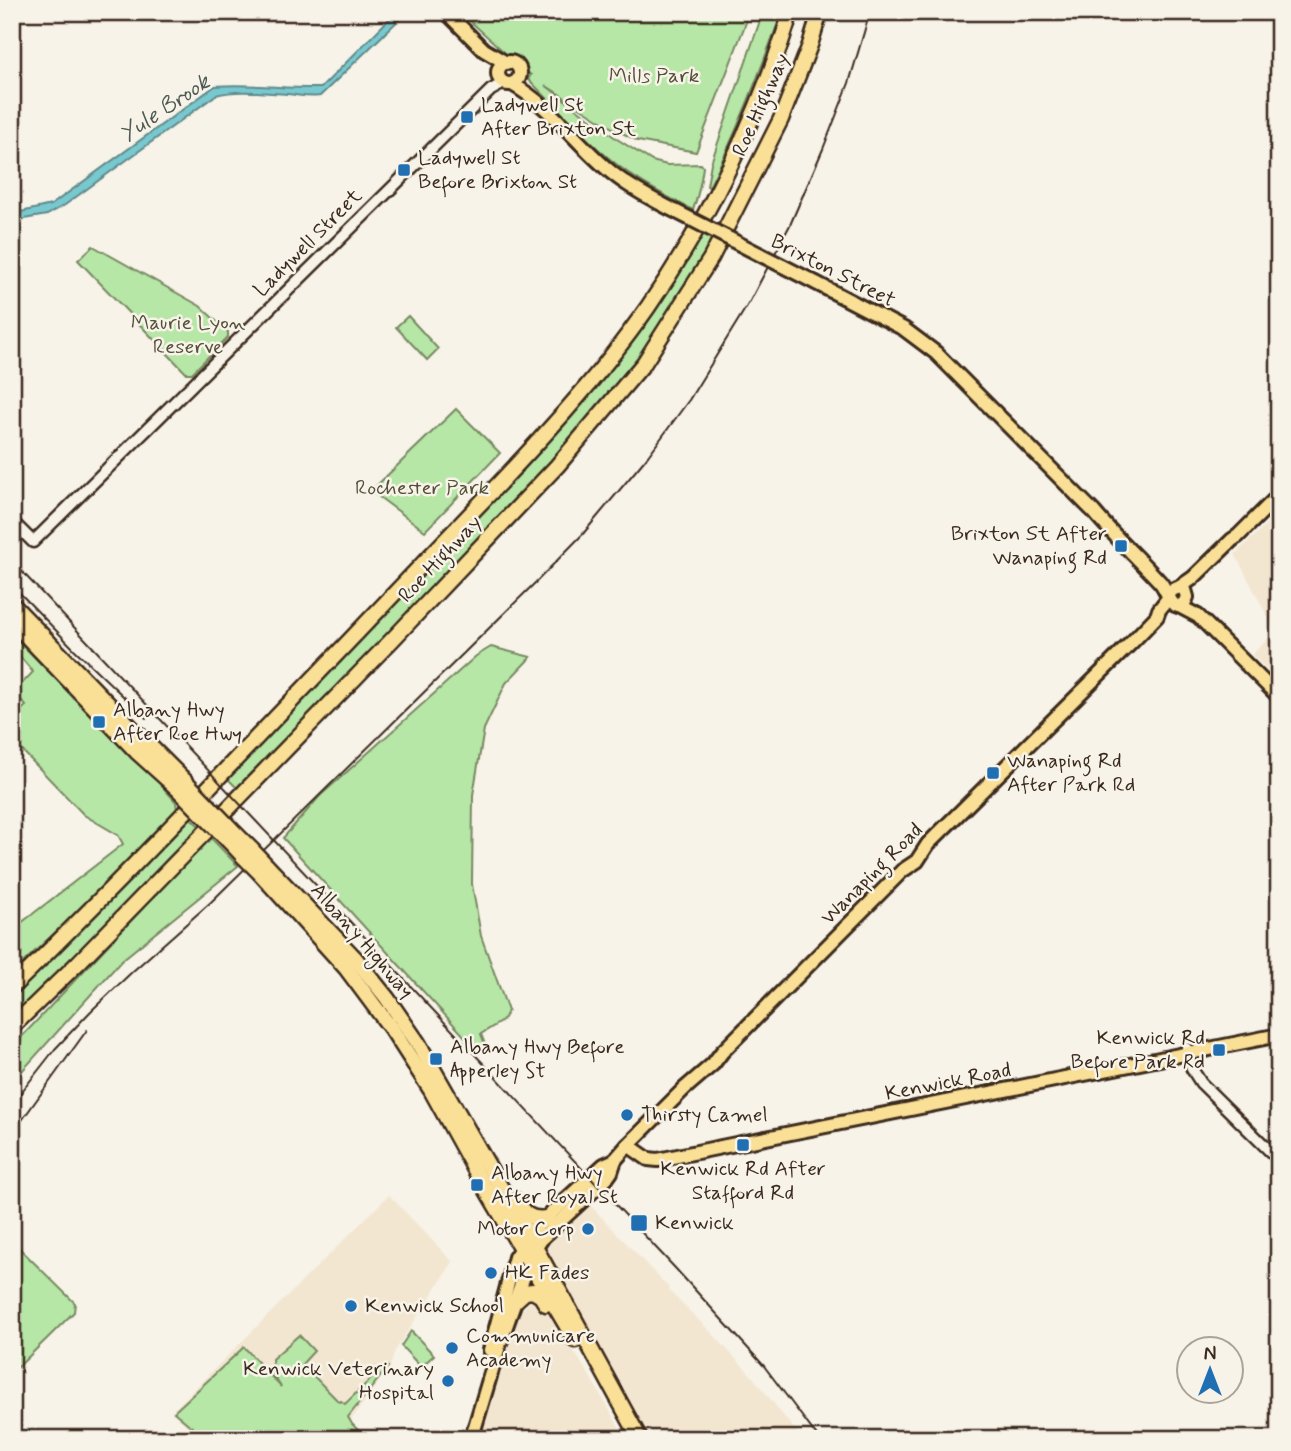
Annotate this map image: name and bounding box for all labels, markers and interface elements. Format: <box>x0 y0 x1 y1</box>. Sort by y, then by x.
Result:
street label: Roe Highway <box>726 49 798 162</box>
park label: Mills Park <box>609 62 700 90</box>
water label: Yule Brook <box>114 67 217 150</box>
place label: Ladywell St After Brixton St <box>481 91 637 143</box>
marker: Ladywell St After Brixton St <box>459 109 475 125</box>
place label: Ladywell St Before Brixton St <box>418 144 577 198</box>
marker: Ladywell St Before Brixton St <box>396 162 412 178</box>
street label: Ladywell Street <box>247 182 369 304</box>
street label: Brixton Street <box>766 228 900 315</box>
park label: Maurie Lyon Reserve <box>131 309 246 361</box>
park label: Rochester Park <box>355 474 489 502</box>
street label: Roe Highway <box>392 509 489 610</box>
place label: Brixton St After Wanaping Rd <box>951 520 1107 574</box>
marker: Brixton St After Wanaping Rd <box>1113 538 1129 554</box>
place label: Albany Hwy After Roe Hwy <box>113 696 242 748</box>
marker: Albany Hwy After Roe Hwy <box>91 714 107 730</box>
place label: Wanaping Rd After Park Rd <box>1007 747 1135 799</box>
marker: Wanaping Rd After Park Rd <box>985 765 1001 781</box>
street label: Wanaping Road <box>815 817 931 933</box>
street label: Albany Highway <box>303 877 420 1005</box>
place label: Kenwick Rd Before Park Rd <box>1070 1024 1205 1078</box>
place label: Albany Hwy Before Apperley St <box>450 1033 625 1086</box>
marker: Kenwick Rd Before Park Rd <box>1211 1042 1227 1058</box>
marker: Albany Hwy Before Apperley St <box>428 1051 444 1067</box>
street label: Kenwick Road <box>883 1056 1013 1108</box>
place label: Thirsty Camel <box>641 1101 768 1129</box>
marker: Thirsty Camel <box>619 1107 635 1123</box>
marker: Kenwick Rd After Stafford Rd <box>735 1137 751 1153</box>
place label: Kenwick Rd After Stafford Rd <box>660 1155 826 1209</box>
place label: Albany Hwy After Royal St <box>491 1159 618 1211</box>
marker: Albany Hwy After Royal St <box>469 1177 485 1193</box>
place label: Kenwick <box>655 1209 734 1237</box>
marker: Kenwick <box>629 1213 649 1233</box>
place label: Motor Corp <box>477 1215 574 1243</box>
marker: Motor Corp <box>580 1221 596 1237</box>
place label: HK Fades <box>505 1259 589 1287</box>
marker: HK Fades <box>483 1265 499 1281</box>
place label: Kenwick School <box>365 1292 504 1320</box>
marker: Kenwick School <box>343 1298 359 1314</box>
place label: Communicare Academy <box>466 1322 595 1374</box>
north arrow <box>1176 1336 1246 1406</box>
marker: Communicare Academy <box>444 1340 460 1356</box>
text: N <box>1204 1342 1216 1367</box>
place label: Kenwick Veterinary Hospital <box>243 1355 434 1407</box>
marker: Kenwick Veterinary Hospital <box>440 1373 456 1389</box>

